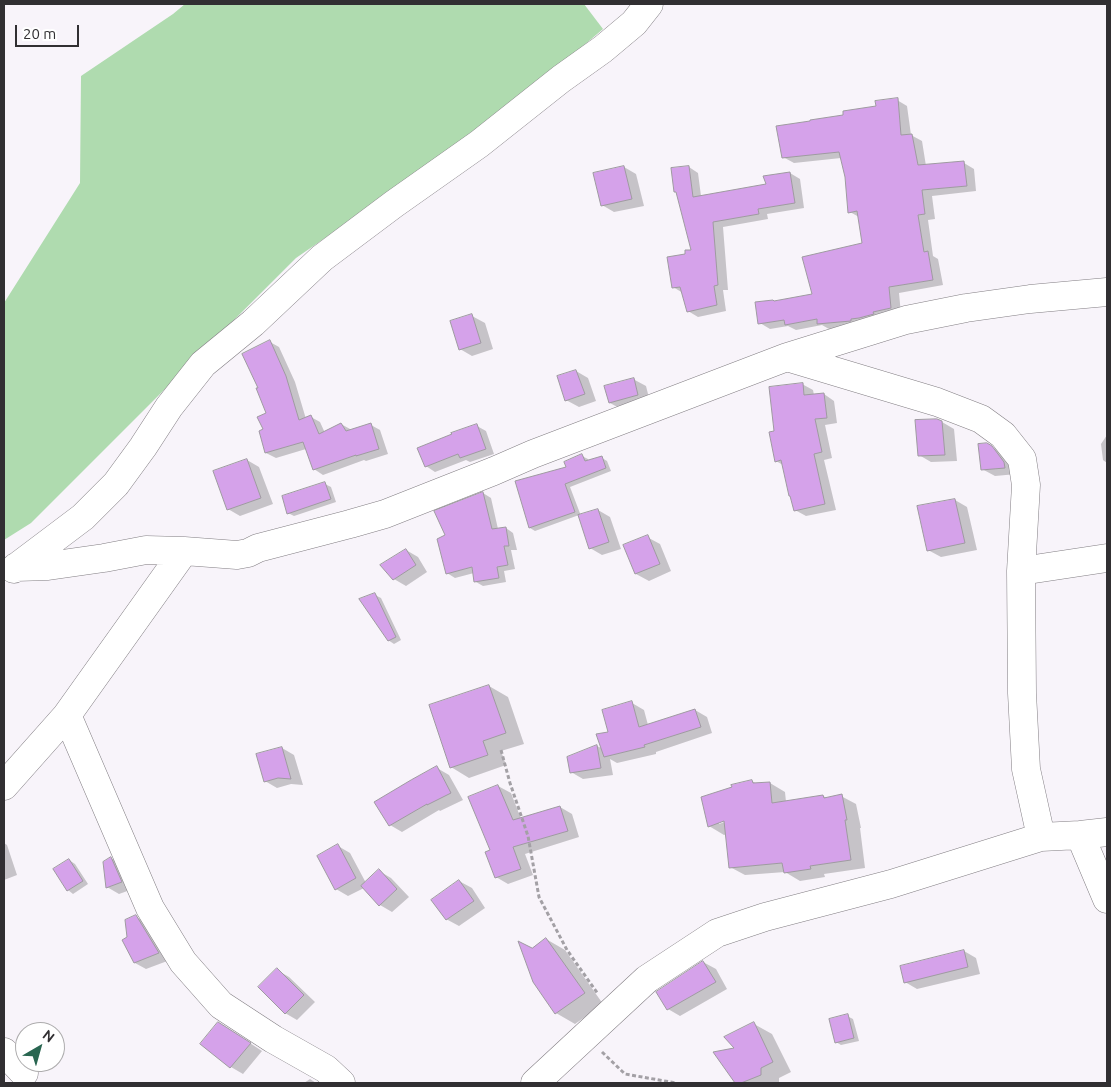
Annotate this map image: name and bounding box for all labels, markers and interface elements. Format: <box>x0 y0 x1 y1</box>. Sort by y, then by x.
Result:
scale bar <box>18 15 81 47</box>
text: 20 m <box>23 25 56 42</box>
north arrow <box>15 1022 65 1072</box>
text: N <box>40 1026 58 1045</box>

